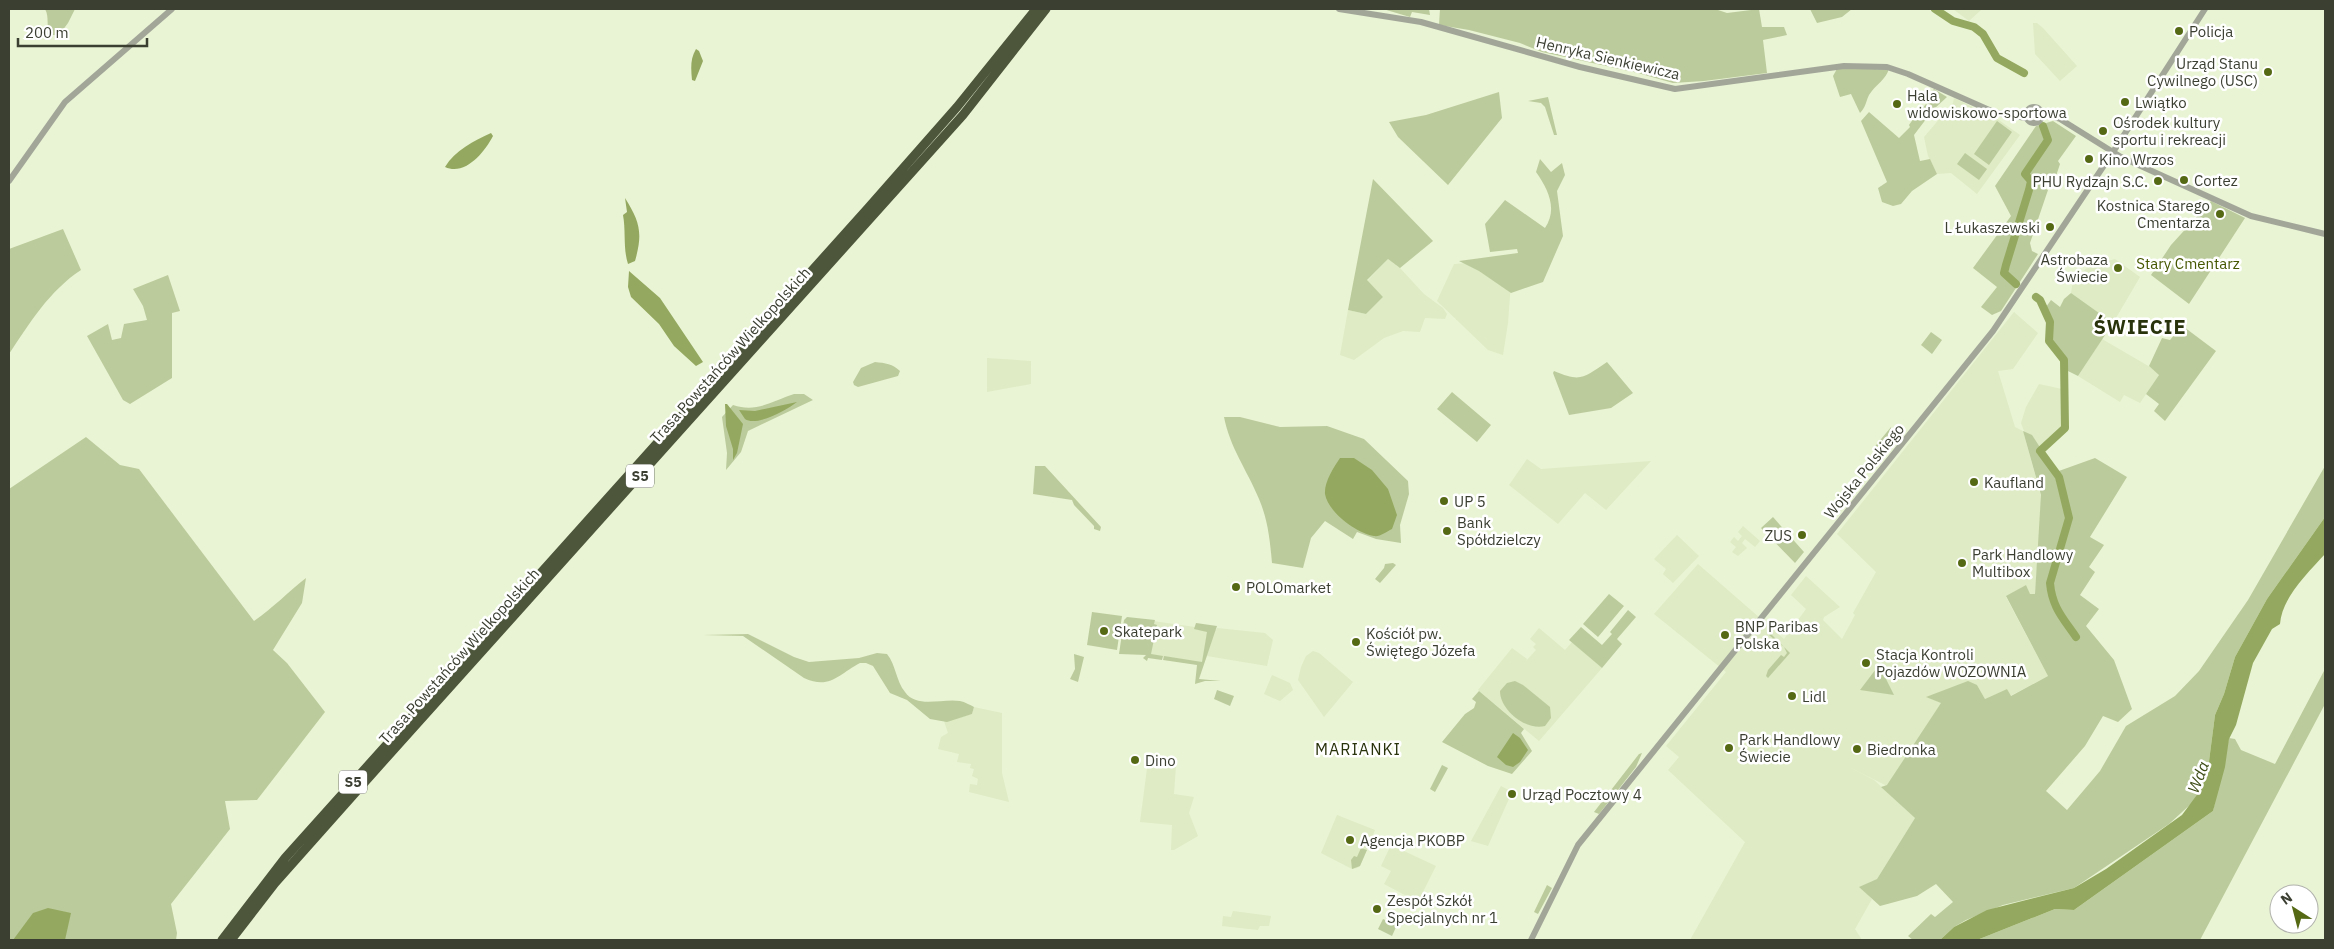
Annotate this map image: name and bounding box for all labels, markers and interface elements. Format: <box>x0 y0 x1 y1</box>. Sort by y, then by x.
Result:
scale bar <box>18 15 146 47</box>
place label: Policja <box>2189 22 2233 41</box>
text: 200 m <box>25 23 69 42</box>
marker: Policja <box>2173 25 2185 37</box>
street label: Henryka Sienkiewicza <box>1534 32 1682 84</box>
place label: Urząd Stanu Cywilnego (USC) <box>2147 54 2258 90</box>
marker: Urząd Stanu Cywilnego (USC) <box>2262 66 2274 78</box>
place label: Hala widowiskowo-sportowa <box>1907 86 2067 122</box>
place label: Lwiątko <box>2135 93 2187 112</box>
marker: Lwiątko <box>2119 96 2131 108</box>
marker: Hala widowiskowo-sportowa <box>1891 98 1903 110</box>
place label: Ośrodek kultury sportu i rekreacji <box>2113 113 2226 149</box>
marker: Ośrodek kultury sportu i rekreacji <box>2097 125 2109 137</box>
place label: Kino Wrzos <box>2099 150 2174 169</box>
marker: Kino Wrzos <box>2083 153 2095 165</box>
place label: Cortez <box>2194 171 2238 190</box>
place label: PHU Rydzajn S.C. <box>2032 172 2148 191</box>
marker: Cortez <box>2178 174 2190 186</box>
marker: PHU Rydzajn S.C. <box>2152 175 2164 187</box>
place label: Kostnica Starego Cmentarza <box>2097 196 2210 232</box>
marker: Kostnica Starego Cmentarza <box>2214 208 2226 220</box>
place label: L Łukaszewski <box>1945 218 2040 237</box>
marker: L Łukaszewski <box>2044 221 2056 233</box>
place label: Astrobaza Świecie <box>2040 250 2108 286</box>
park label: Stary Cmentarz <box>2136 254 2240 273</box>
marker: Astrobaza Świecie <box>2112 262 2124 274</box>
street label: Trasa Powstańców Wielkopolskich <box>646 263 814 447</box>
district label: ŚWIECIE <box>2093 313 2187 340</box>
street label: Wojska Polskiego <box>1820 420 1908 522</box>
road number: S5 <box>626 464 654 488</box>
place label: Kaufland <box>1984 473 2044 492</box>
marker: Kaufland <box>1968 476 1980 488</box>
place label: UP 5 <box>1454 492 1486 511</box>
marker: UP 5 <box>1438 495 1450 507</box>
place label: Bank Spółdzielczy <box>1457 513 1541 549</box>
marker: Bank Spółdzielczy <box>1441 525 1453 537</box>
place label: ZUS <box>1764 526 1792 545</box>
marker: ZUS <box>1796 529 1808 541</box>
place label: Park Handlowy Multibox <box>1972 545 2074 581</box>
marker: Park Handlowy Multibox <box>1956 557 1968 569</box>
street label: Trasa Powstańców Wielkopolskich <box>375 564 543 748</box>
place label: POLOmarket <box>1246 578 1331 597</box>
marker: POLOmarket <box>1230 581 1242 593</box>
place label: BNP Paribas Polska <box>1735 617 1818 653</box>
place label: Skatepark <box>1114 622 1182 641</box>
place label: Kościół pw. Świętego Józefa <box>1366 624 1475 660</box>
marker: Skatepark <box>1098 625 1110 637</box>
marker: BNP Paribas Polska <box>1719 629 1731 641</box>
marker: Kościół pw. Świętego Józefa <box>1350 636 1362 648</box>
place label: Stacja Kontroli Pojazdów WOZOWNIA <box>1876 645 2027 681</box>
marker: Stacja Kontroli Pojazdów WOZOWNIA <box>1860 657 1872 669</box>
place label: Lidl <box>1802 687 1826 706</box>
marker: Lidl <box>1786 690 1798 702</box>
place label: Park Handlowy Świecie <box>1739 730 1841 766</box>
district label: MARIANKI <box>1315 739 1401 759</box>
place label: Biedronka <box>1867 740 1936 759</box>
marker: Park Handlowy Świecie <box>1723 742 1735 754</box>
marker: Biedronka <box>1851 743 1863 755</box>
place label: Dino <box>1145 751 1176 770</box>
marker: Dino <box>1129 754 1141 766</box>
water label: Wda <box>2183 758 2213 796</box>
road number: S5 <box>339 770 367 794</box>
place label: Urząd Pocztowy 4 <box>1522 785 1642 804</box>
marker: Urząd Pocztowy 4 <box>1506 788 1518 800</box>
place label: Agencja PKOBP <box>1360 831 1465 850</box>
marker: Agencja PKOBP <box>1344 834 1356 846</box>
north arrow <box>2269 884 2319 934</box>
text: N <box>2277 888 2296 909</box>
place label: Zespół Szkół Specjalnych nr 1 <box>1387 891 1498 927</box>
marker: Zespół Szkół Specjalnych nr 1 <box>1371 903 1383 915</box>

